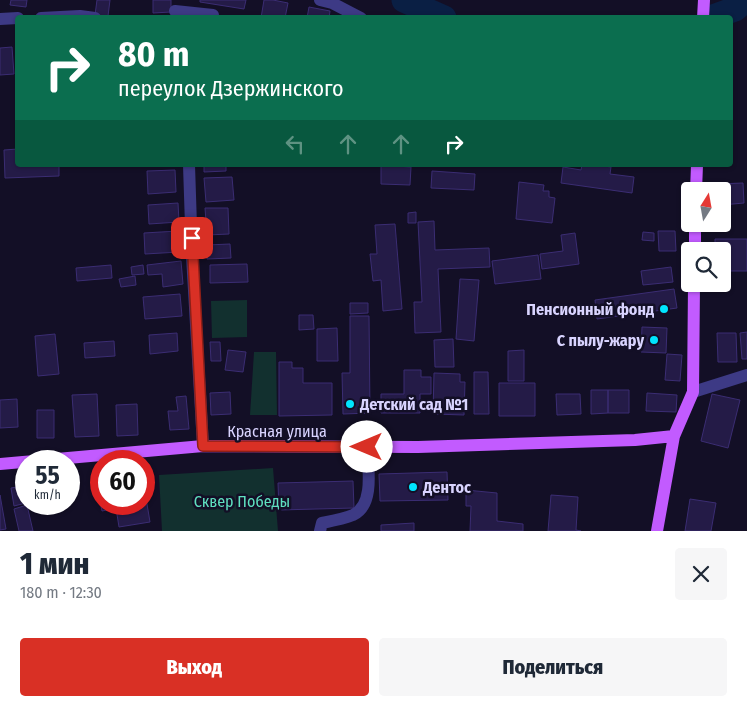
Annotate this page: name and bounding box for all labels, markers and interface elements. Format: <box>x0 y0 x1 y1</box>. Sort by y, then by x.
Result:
text: 80 m <box>118 33 190 75</box>
icon: right <box>35 35 100 100</box>
text: переулок Дзержинского <box>118 75 344 102</box>
icon: left <box>281 130 309 158</box>
icon: ahead <box>334 130 362 158</box>
icon: ahead <box>387 130 415 158</box>
icon: right <box>440 130 468 158</box>
north arrow <box>681 182 731 232</box>
map controls <box>681 182 731 292</box>
pin <box>171 217 213 259</box>
icon: arrive <box>178 224 206 252</box>
button: search <box>681 242 731 292</box>
place label: Пенсионный фонд <box>526 300 654 319</box>
marker: Пенсионный фонд <box>658 303 670 315</box>
place label: С пылу-жару <box>557 331 644 350</box>
marker: С пылу-жару <box>648 334 660 346</box>
place label: Детский сад №1 <box>359 395 468 414</box>
marker: Детский сад №1 <box>344 398 356 410</box>
position arrow <box>340 420 392 472</box>
street label: Красная улица <box>227 422 327 441</box>
speed limit sign: 60 <box>90 450 155 515</box>
text: 55 <box>35 461 60 491</box>
place label: Дентос <box>422 478 471 497</box>
marker: Дентос <box>407 481 419 493</box>
text: km/h <box>34 488 61 502</box>
park label: Сквер Победы <box>194 492 290 511</box>
text: 1 мин <box>20 546 89 582</box>
button: close <box>675 548 727 600</box>
text: 180 m · 12:30 <box>20 583 102 602</box>
button: Выход <box>20 638 369 696</box>
button: Поделиться <box>379 638 727 696</box>

